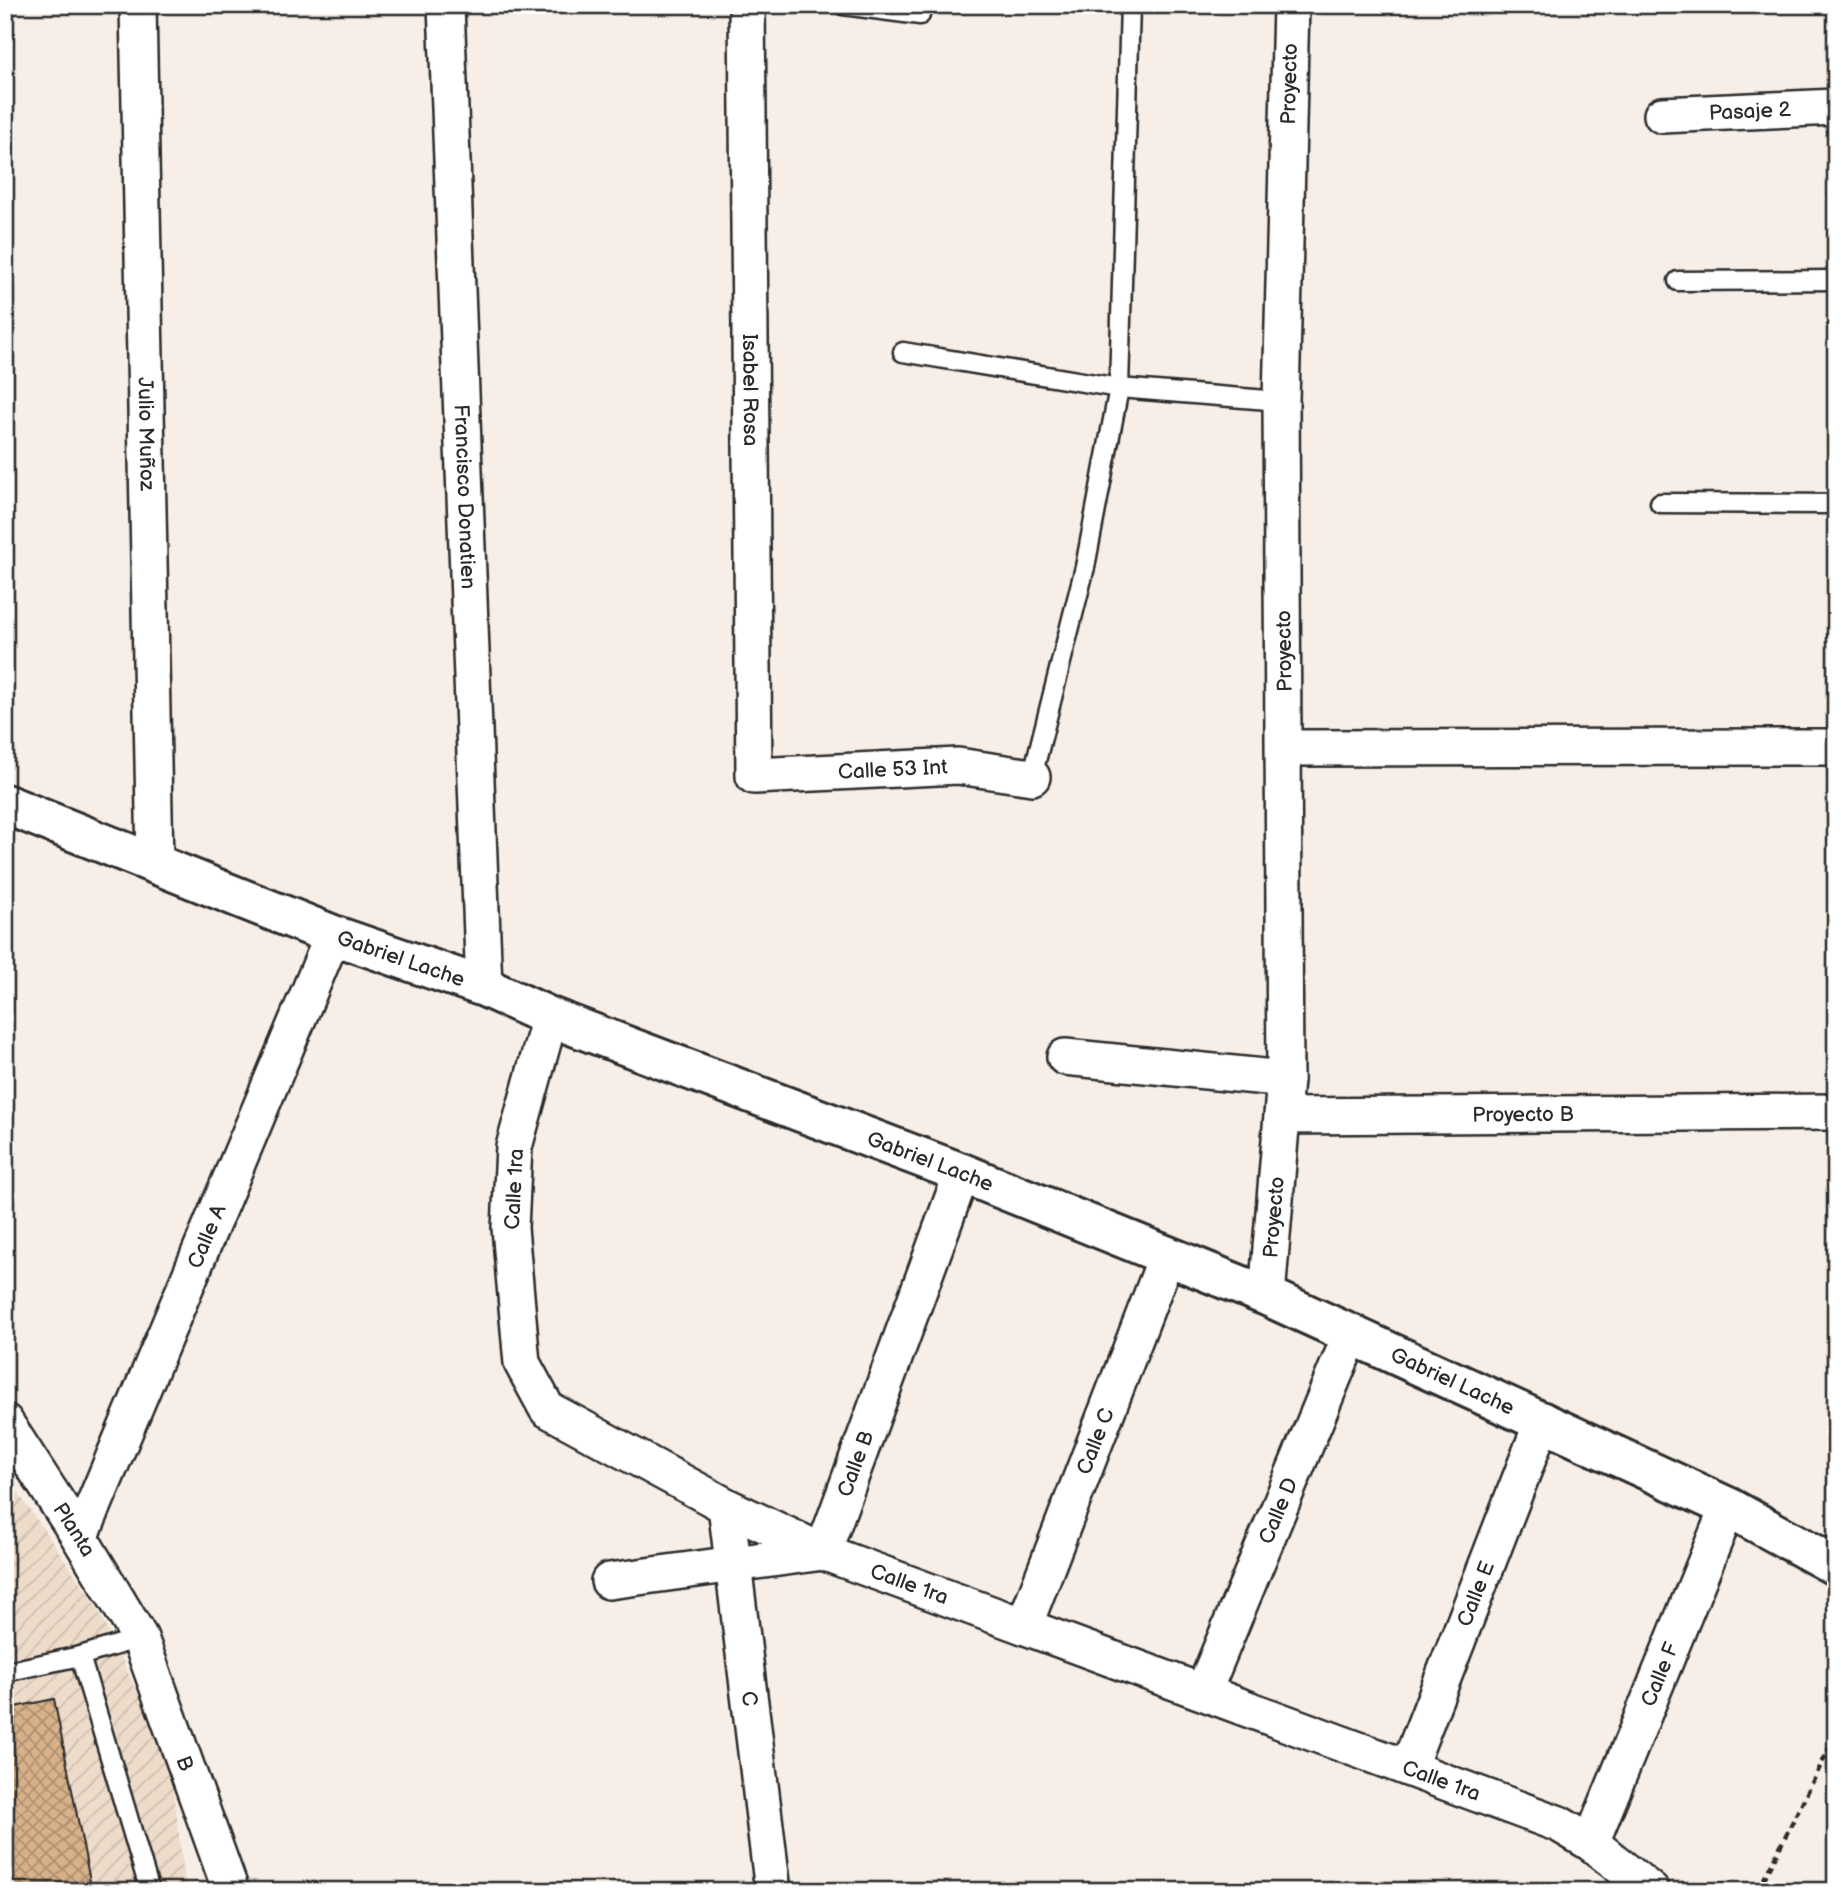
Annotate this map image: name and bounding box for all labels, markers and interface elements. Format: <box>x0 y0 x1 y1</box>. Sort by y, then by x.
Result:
street label: Proyecto <box>1276 43 1303 125</box>
street label: Pasaje 2 <box>1708 97 1792 126</box>
street label: Isabel Rosa <box>737 334 763 446</box>
street label: Julio Muñoz <box>132 377 160 492</box>
street label: Francisco Donatien <box>448 404 481 590</box>
street label: Proyecto <box>1271 610 1298 692</box>
street label: Calle 53 Int <box>837 754 949 785</box>
street label: Gabriel Lache <box>334 925 468 992</box>
street label: Proyecto B <box>1472 1102 1574 1128</box>
street label: Gabriel Lache <box>863 1126 997 1197</box>
street label: Calle 1ra <box>500 1148 529 1230</box>
street label: Proyecto <box>1258 1176 1290 1259</box>
street label: Calle A <box>182 1201 232 1272</box>
street label: Gabriel Lache <box>1387 1342 1518 1421</box>
street label: Calle C <box>1072 1405 1120 1478</box>
street label: Calle B <box>832 1427 879 1500</box>
street label: Calle D <box>1254 1474 1303 1548</box>
street label: Planta <box>48 1498 100 1561</box>
street label: Calle E <box>1452 1558 1500 1630</box>
street label: Calle 1ra <box>867 1559 952 1610</box>
street label: Calle F <box>1636 1639 1685 1710</box>
street label: C <box>736 1690 762 1708</box>
street label: B <box>170 1753 199 1775</box>
street label: Calle 1ra <box>1399 1755 1484 1807</box>

